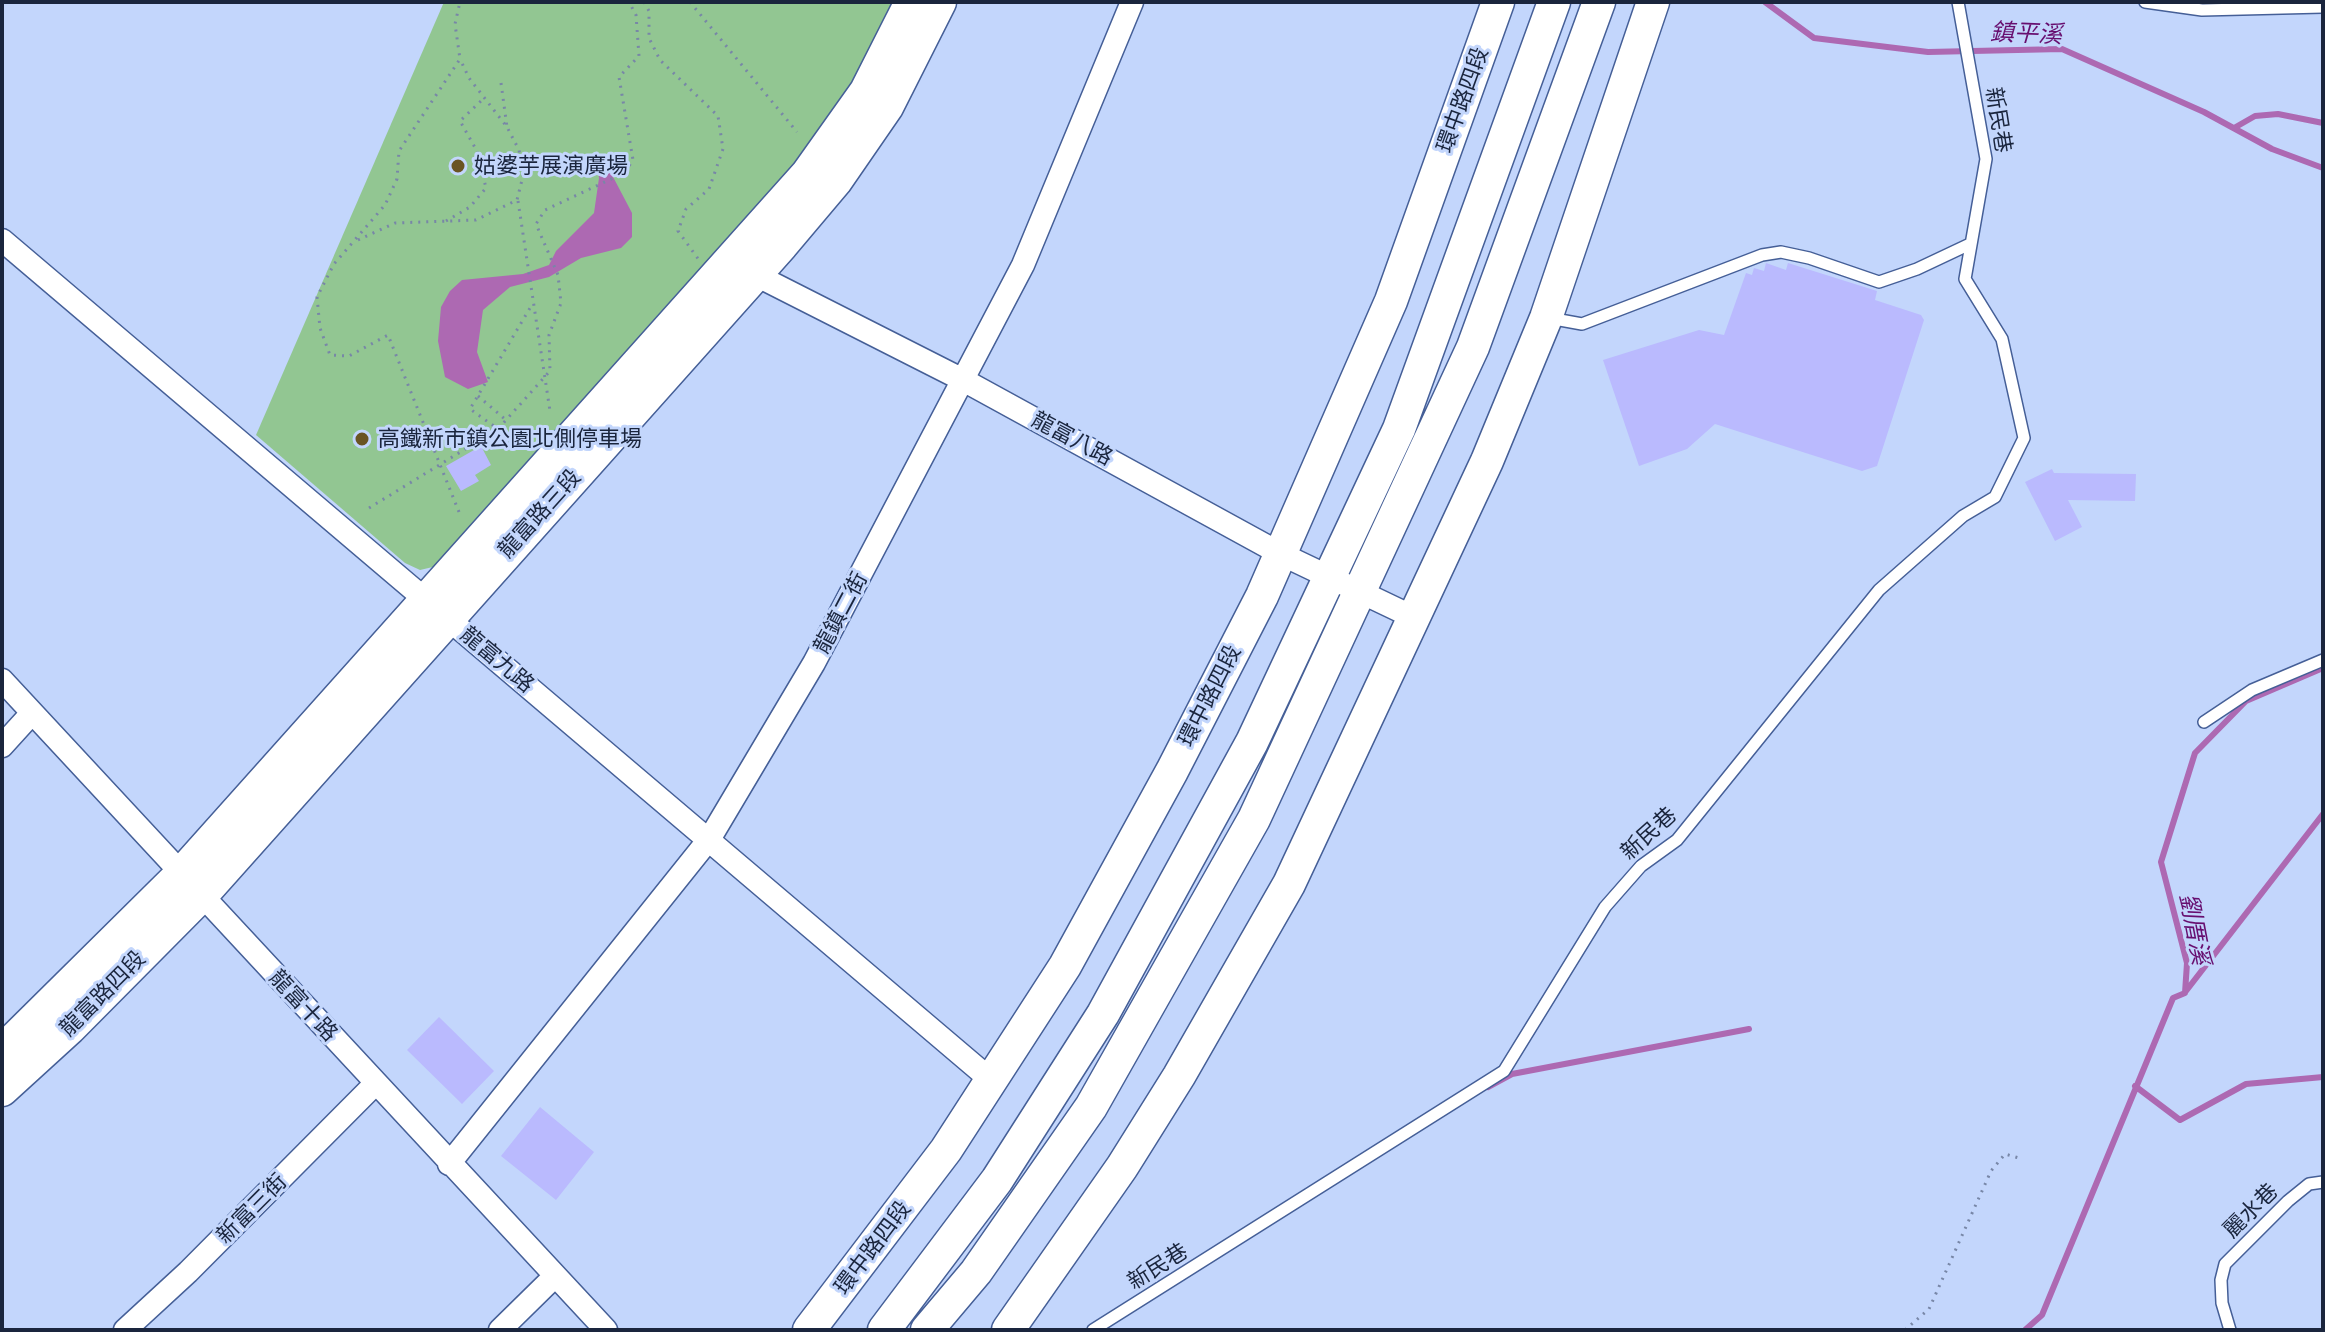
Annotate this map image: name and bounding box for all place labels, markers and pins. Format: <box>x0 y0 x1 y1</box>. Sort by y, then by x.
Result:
place label: 姑婆芋展演廣場 <box>474 153 628 179</box>
marker: 姑婆芋展演廣場 <box>449 157 467 175</box>
place label: 高鐵新市鎮公園北側停車場 <box>378 426 642 452</box>
marker: 高鐵新市鎮公園北側停車場 <box>353 430 371 448</box>

